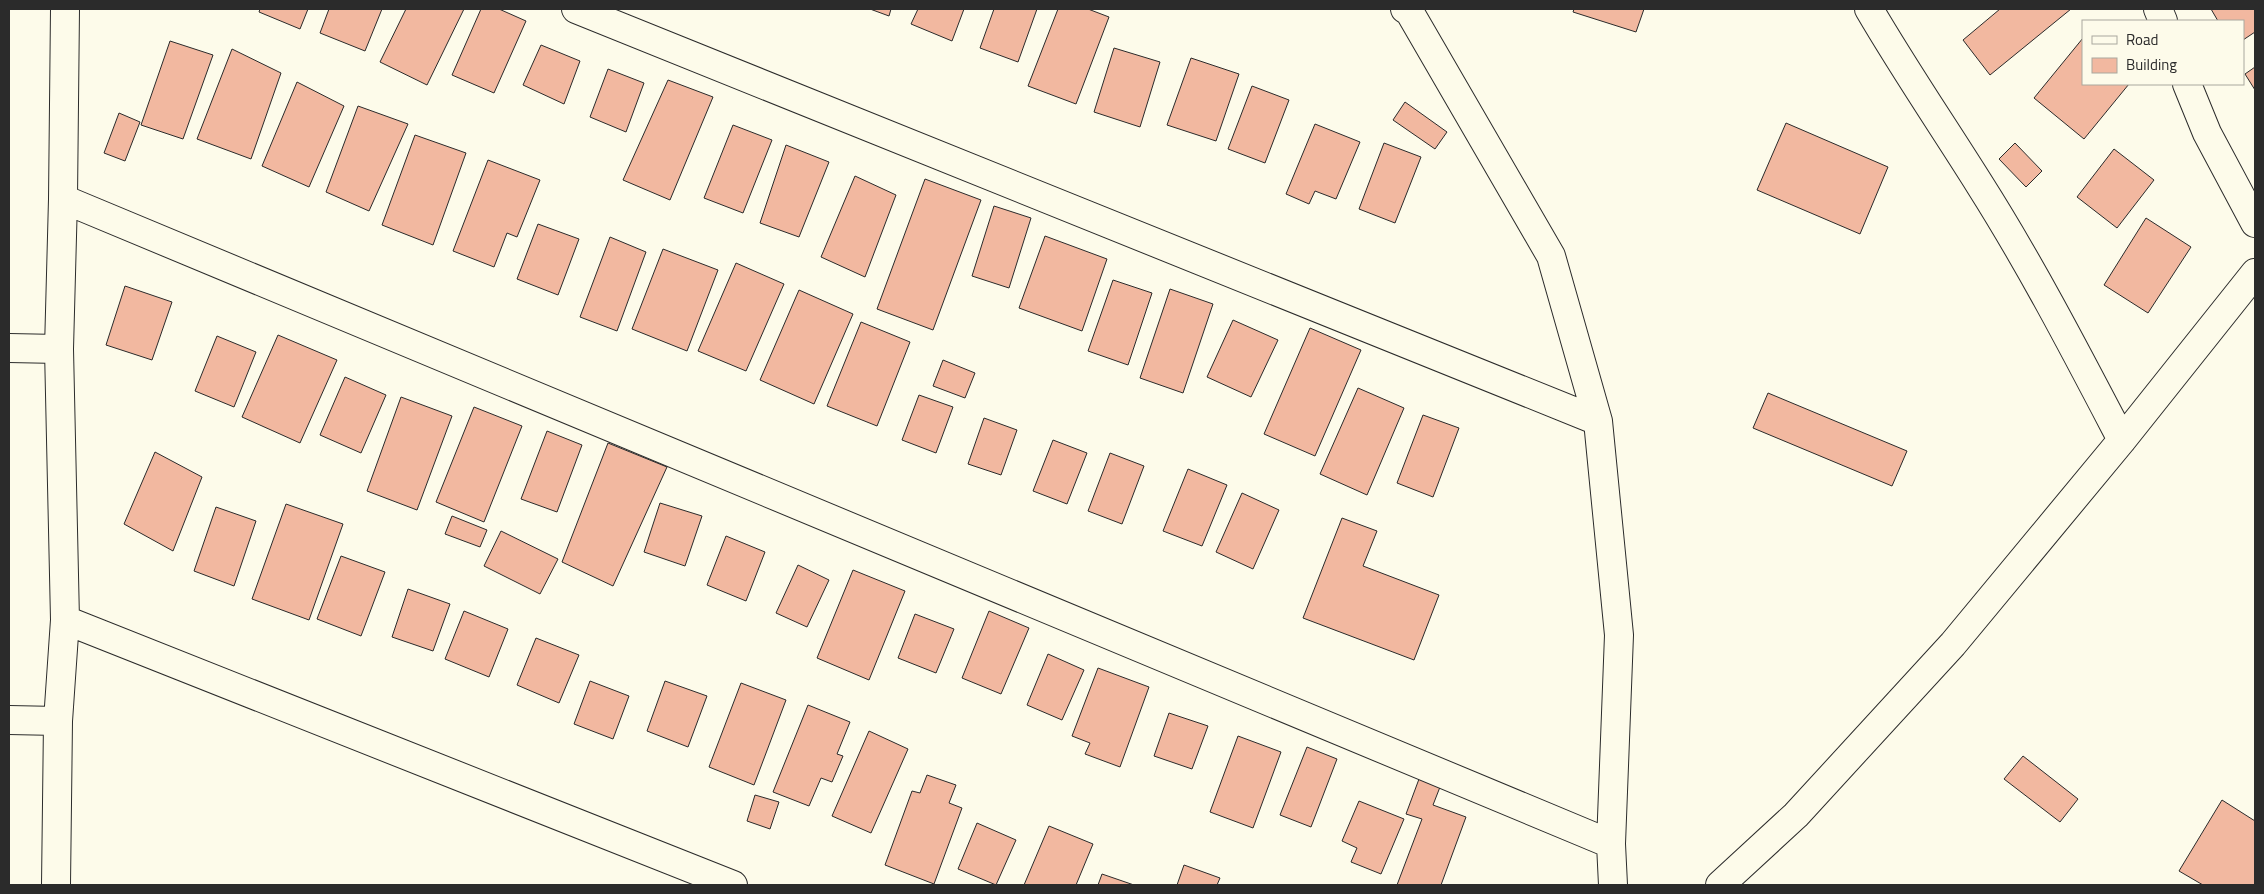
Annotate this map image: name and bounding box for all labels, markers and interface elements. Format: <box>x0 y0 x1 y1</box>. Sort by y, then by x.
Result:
legend <box>2082 20 2244 85</box>
text: Road <box>2126 28 2158 51</box>
text: Building <box>2126 53 2177 76</box>

